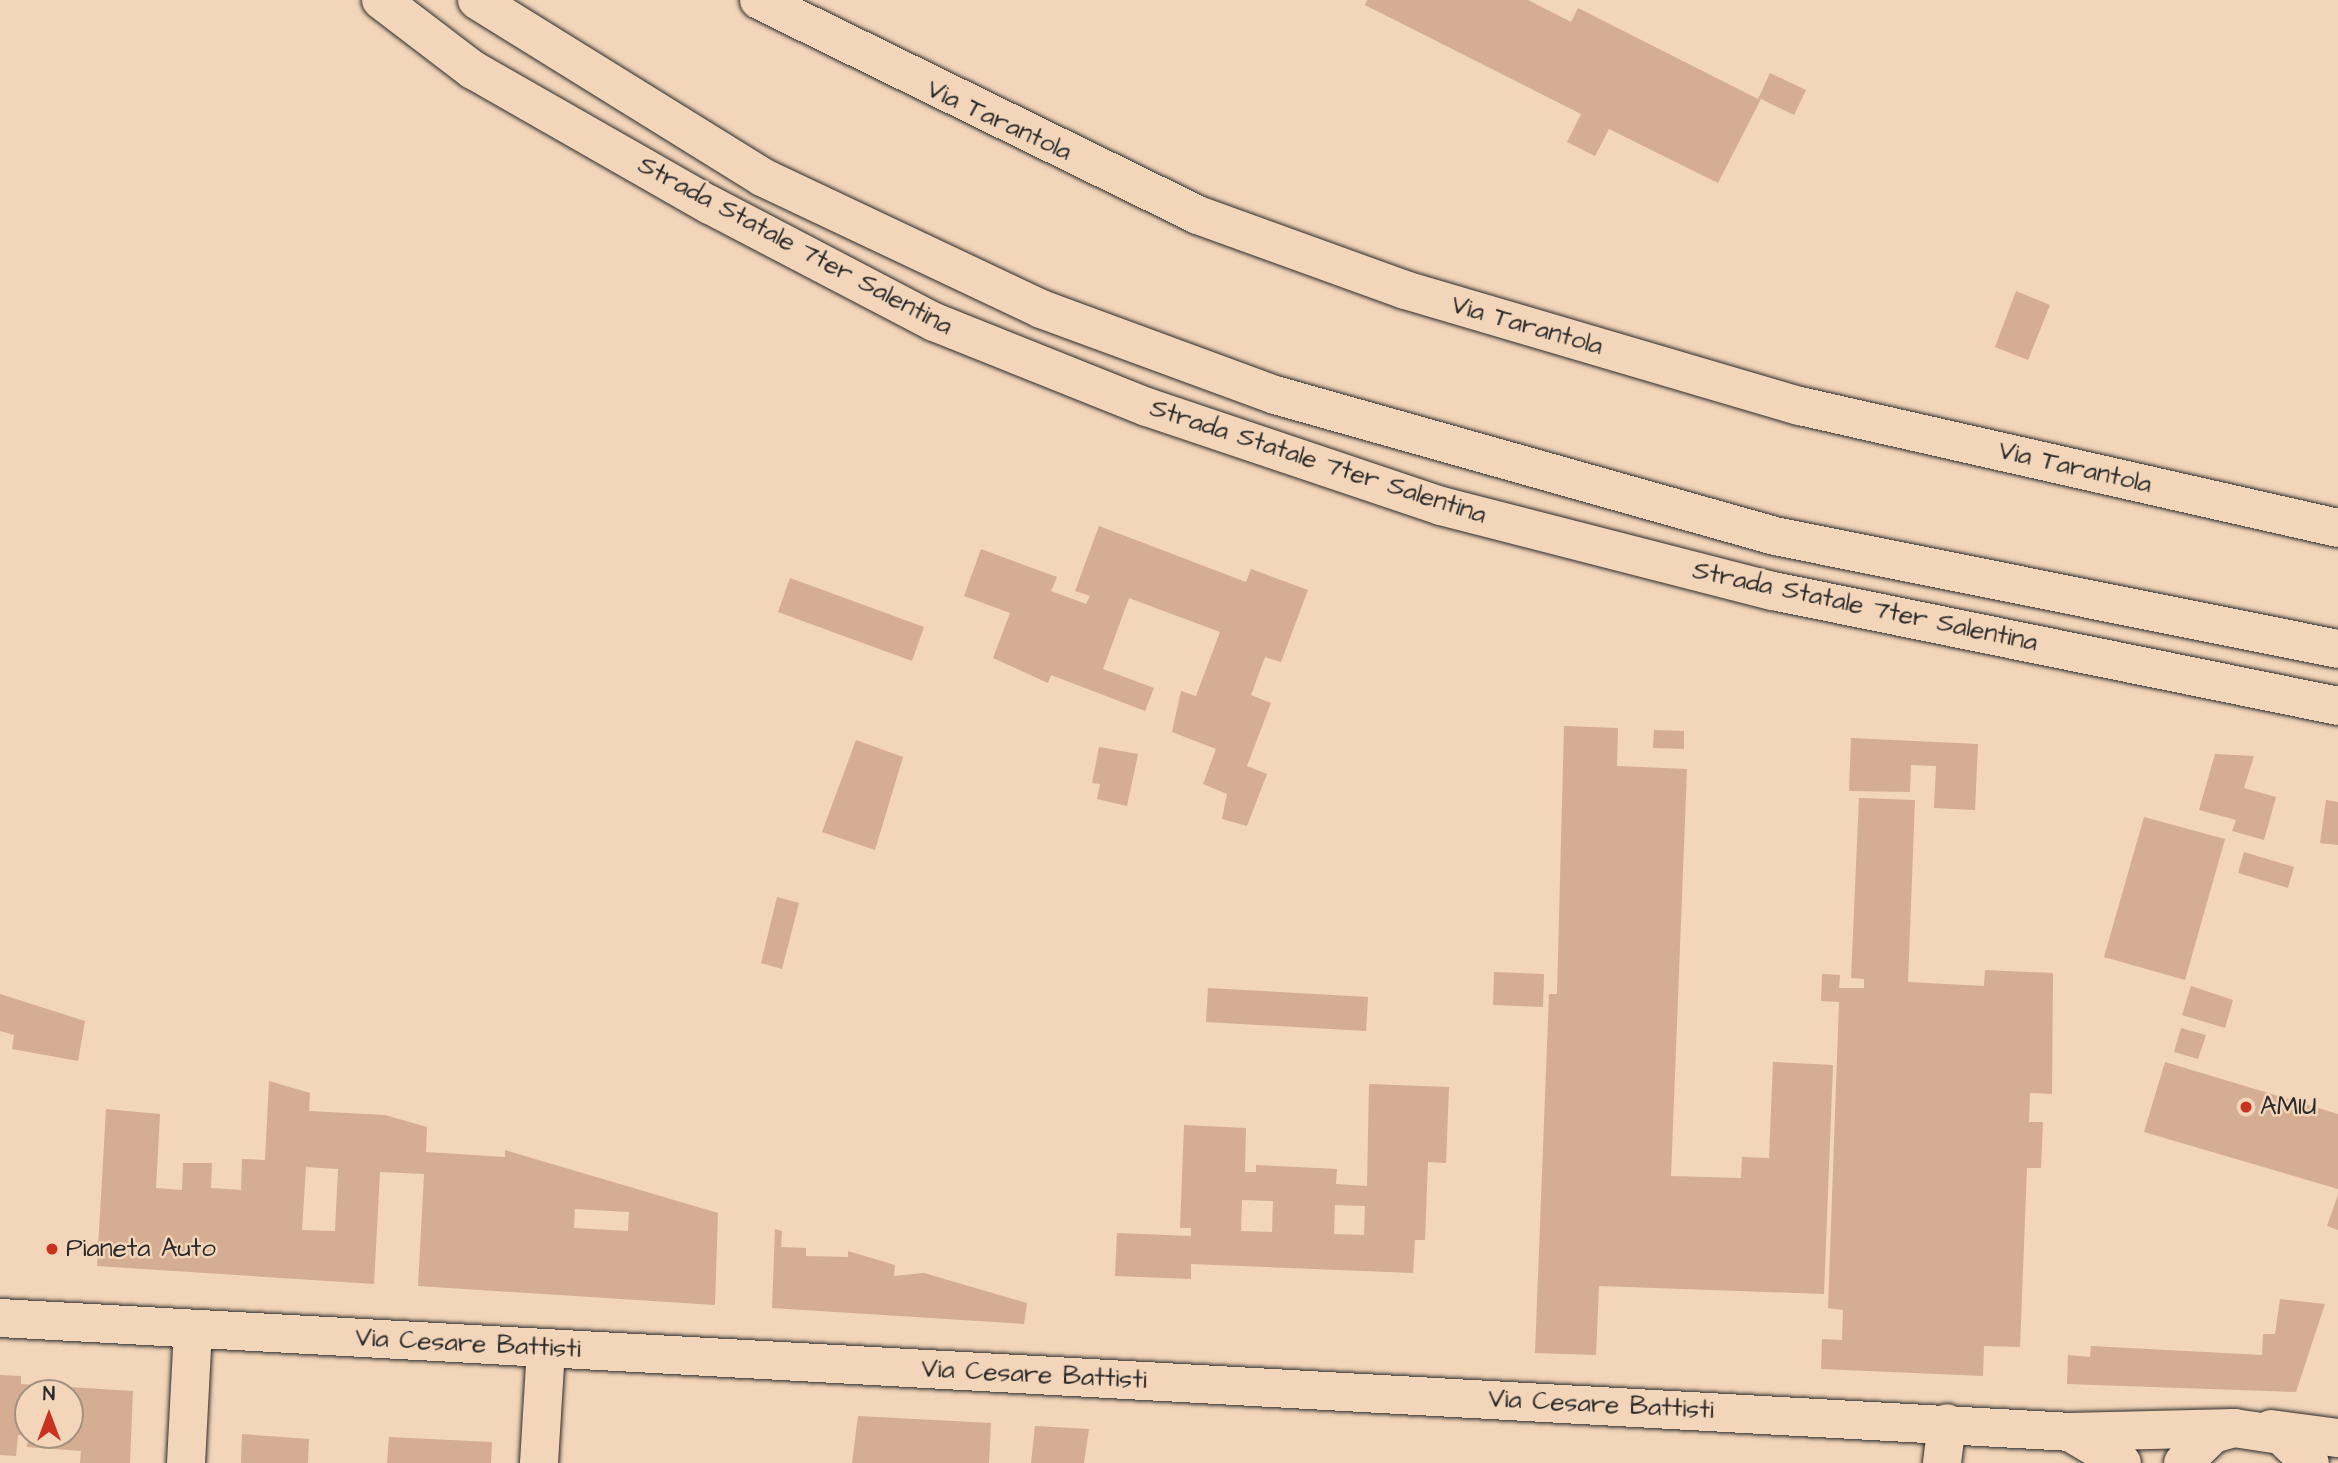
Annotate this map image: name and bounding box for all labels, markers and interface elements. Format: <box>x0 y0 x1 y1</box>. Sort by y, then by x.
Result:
street label: Via Tarantola <box>922 74 1076 168</box>
street label: Strada Statale 7ter Salentina <box>632 150 958 342</box>
street label: Via Tarantola <box>1448 289 1606 363</box>
street label: Strada Statale 7ter Salentina <box>1146 393 1490 531</box>
street label: Via Tarantola <box>1995 435 2155 501</box>
street label: Strada Statale 7ter Salentina <box>1690 555 2040 659</box>
place label: AMIU <box>2260 1091 2317 1123</box>
marker: AMIU <box>2238 1099 2254 1115</box>
place label: Pianeta Auto <box>66 1233 216 1265</box>
marker: Pianeta Auto <box>44 1241 60 1257</box>
street label: Via Cesare Battisti <box>355 1323 581 1365</box>
street label: Via Cesare Battisti <box>921 1354 1147 1396</box>
north arrow <box>14 1379 84 1449</box>
text: N <box>43 1381 55 1408</box>
street label: Via Cesare Battisti <box>1488 1384 1714 1426</box>

